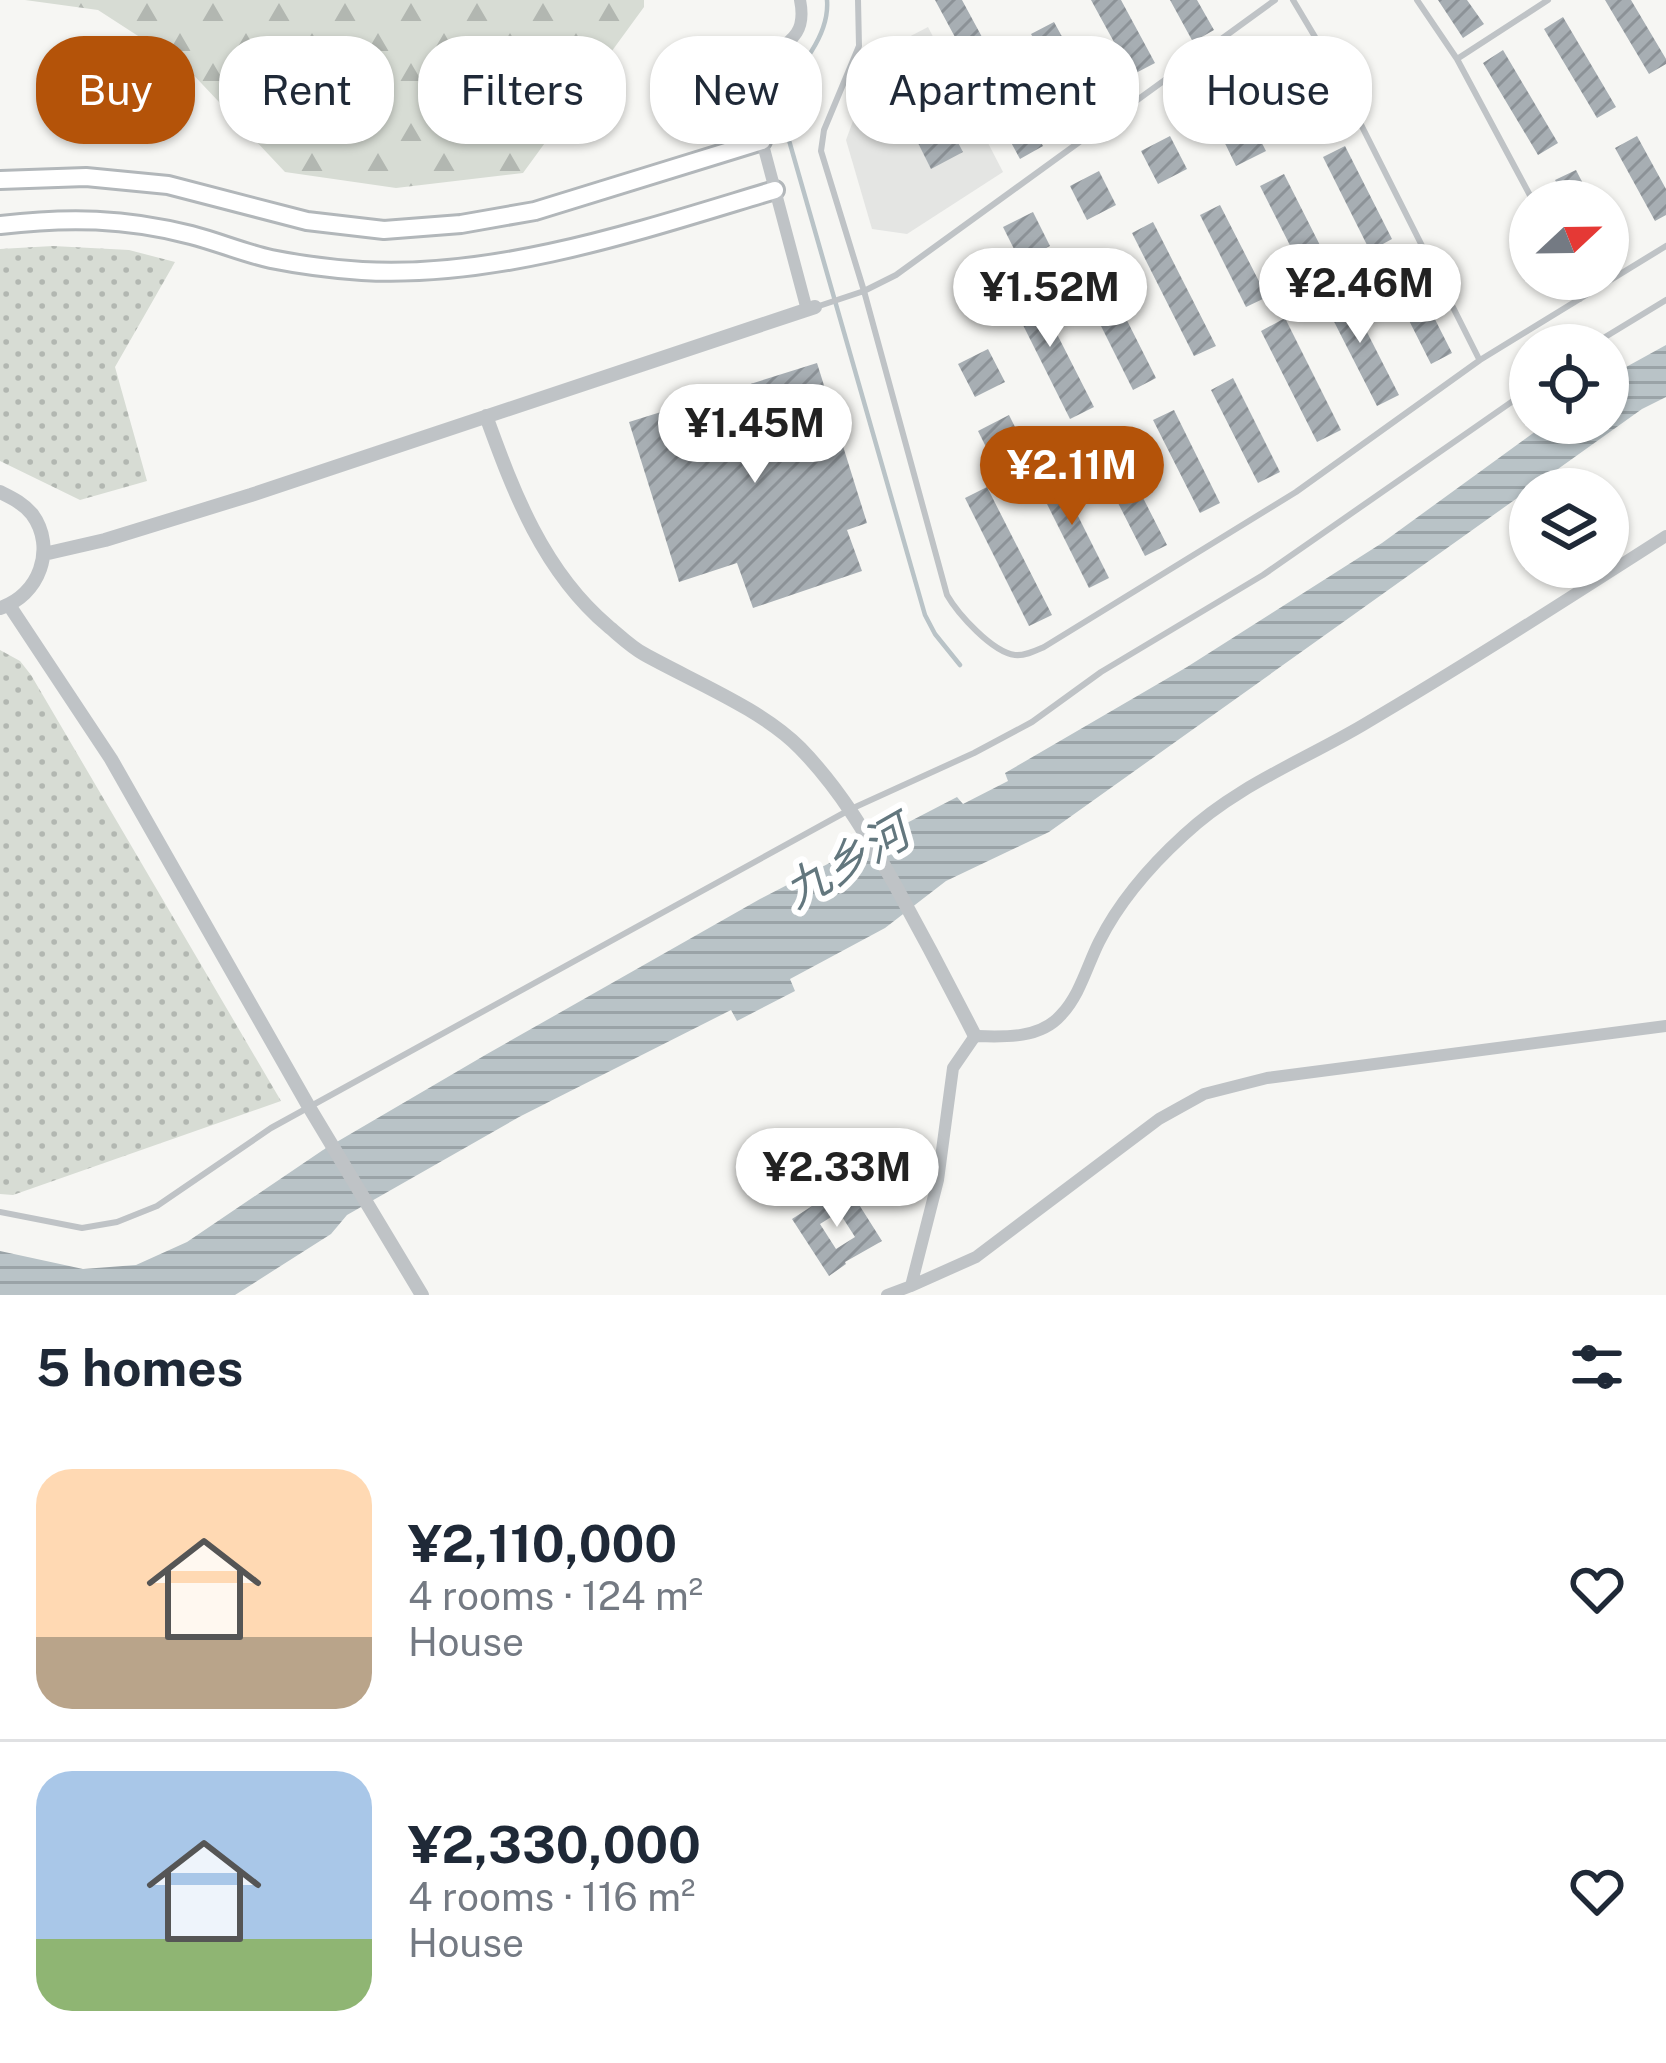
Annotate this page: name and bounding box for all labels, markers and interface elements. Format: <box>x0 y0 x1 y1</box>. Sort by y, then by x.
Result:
chip: Buy <box>36 36 195 144</box>
chip: Rent <box>219 36 394 144</box>
chip: Filters <box>418 36 626 144</box>
chip: New <box>650 36 822 144</box>
chip: Apartment <box>846 36 1139 144</box>
chip: House <box>1163 36 1372 144</box>
north arrow <box>1509 180 1629 300</box>
map controls <box>1509 180 1629 588</box>
pin: ¥2.46M <box>1262 244 1458 346</box>
pin: ¥1.52M <box>952 248 1148 350</box>
text: ¥2.46M <box>1286 260 1434 306</box>
text: ¥1.52M <box>980 264 1120 310</box>
button: locate <box>1509 324 1629 444</box>
pin: ¥1.45M <box>657 384 853 486</box>
text: ¥1.45M <box>685 400 825 446</box>
pin: ¥2.11M <box>974 426 1170 528</box>
text: ¥2.11M <box>1007 442 1137 488</box>
button: layers <box>1509 468 1629 588</box>
water label: 九乡河 <box>774 800 925 918</box>
pin: ¥2.33M <box>739 1128 935 1230</box>
text: ¥2.33M <box>763 1144 911 1190</box>
icon: filters <box>1564 1334 1630 1400</box>
text: 5 homes <box>36 1338 243 1397</box>
text: ¥2,110,000 <box>408 1514 677 1573</box>
icon: home <box>132 1517 276 1661</box>
icon: heart <box>1564 1556 1630 1622</box>
text: 4 rooms · 124 m² <box>408 1573 703 1619</box>
text: House <box>408 1619 524 1665</box>
text: ¥2,330,000 <box>408 1815 701 1874</box>
icon: home <box>132 1819 276 1963</box>
icon: heart <box>1564 1858 1630 1924</box>
text: 4 rooms · 116 m² <box>408 1874 695 1920</box>
text: House <box>408 1920 524 1966</box>

